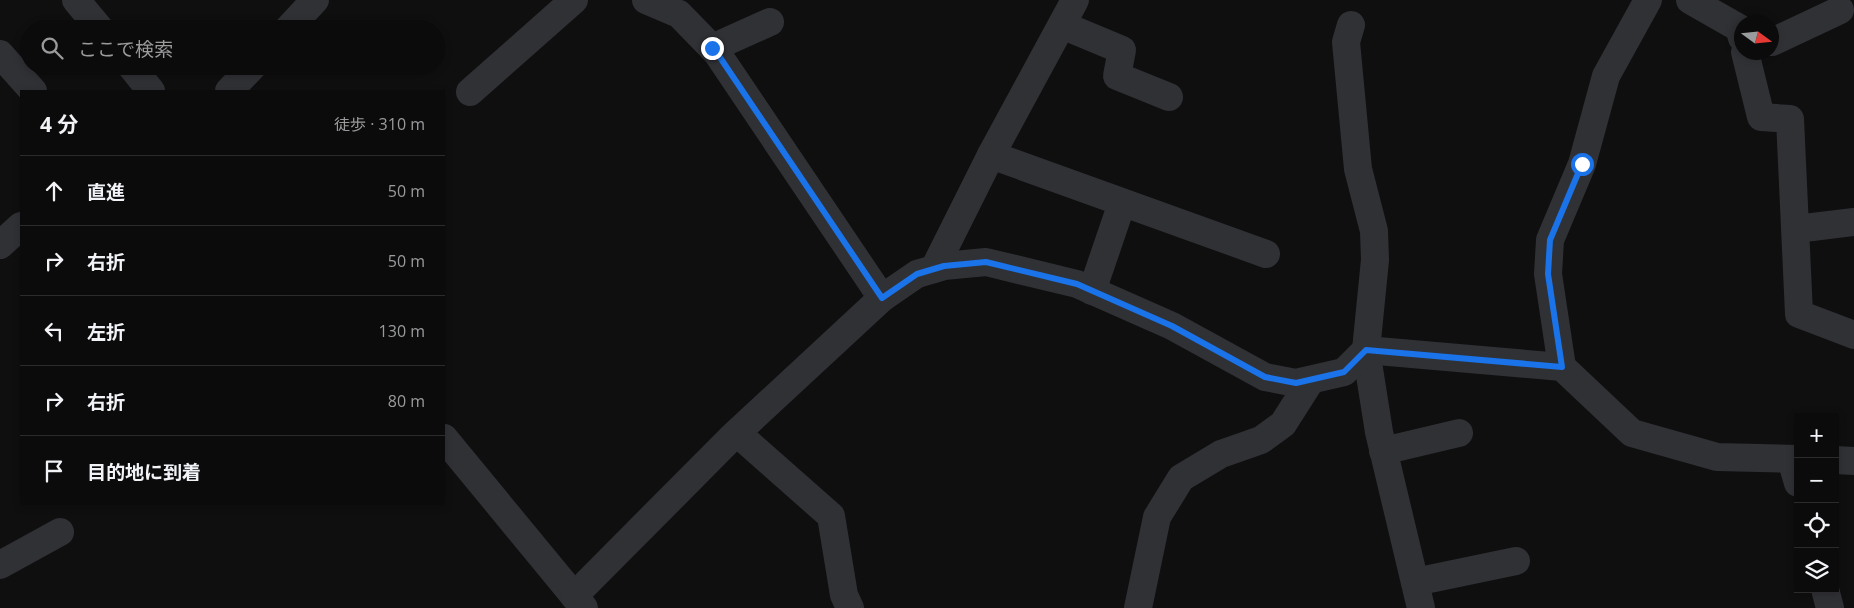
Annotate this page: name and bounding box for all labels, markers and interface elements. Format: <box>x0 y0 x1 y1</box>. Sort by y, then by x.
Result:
north arrow <box>1734 15 1779 60</box>
search box <box>20 20 445 75</box>
icon: search <box>38 34 66 62</box>
text: ここで検索 <box>78 36 173 62</box>
route end <box>701 37 724 60</box>
text: 4 分 <box>40 110 78 138</box>
text: 徒歩 · 310 m <box>334 113 425 135</box>
route start <box>1571 153 1594 176</box>
icon: ahead <box>40 177 68 205</box>
text: 直進 <box>87 179 125 205</box>
text: 50 m <box>388 180 425 202</box>
icon: right <box>40 247 68 275</box>
text: 右折 <box>87 249 125 275</box>
text: 50 m <box>388 250 425 272</box>
icon: left <box>40 317 68 345</box>
text: 左折 <box>87 319 125 345</box>
text: 130 m <box>379 320 425 342</box>
icon: right <box>40 387 68 415</box>
text: 右折 <box>87 389 125 415</box>
text: 80 m <box>388 390 425 412</box>
map controls <box>1794 413 1839 593</box>
button: + <box>1794 413 1839 458</box>
icon: arrive <box>40 457 68 485</box>
button: − <box>1794 458 1839 503</box>
text: 目的地に到着 <box>87 459 201 485</box>
button: locate <box>1794 503 1839 548</box>
button: layers <box>1794 548 1839 593</box>

